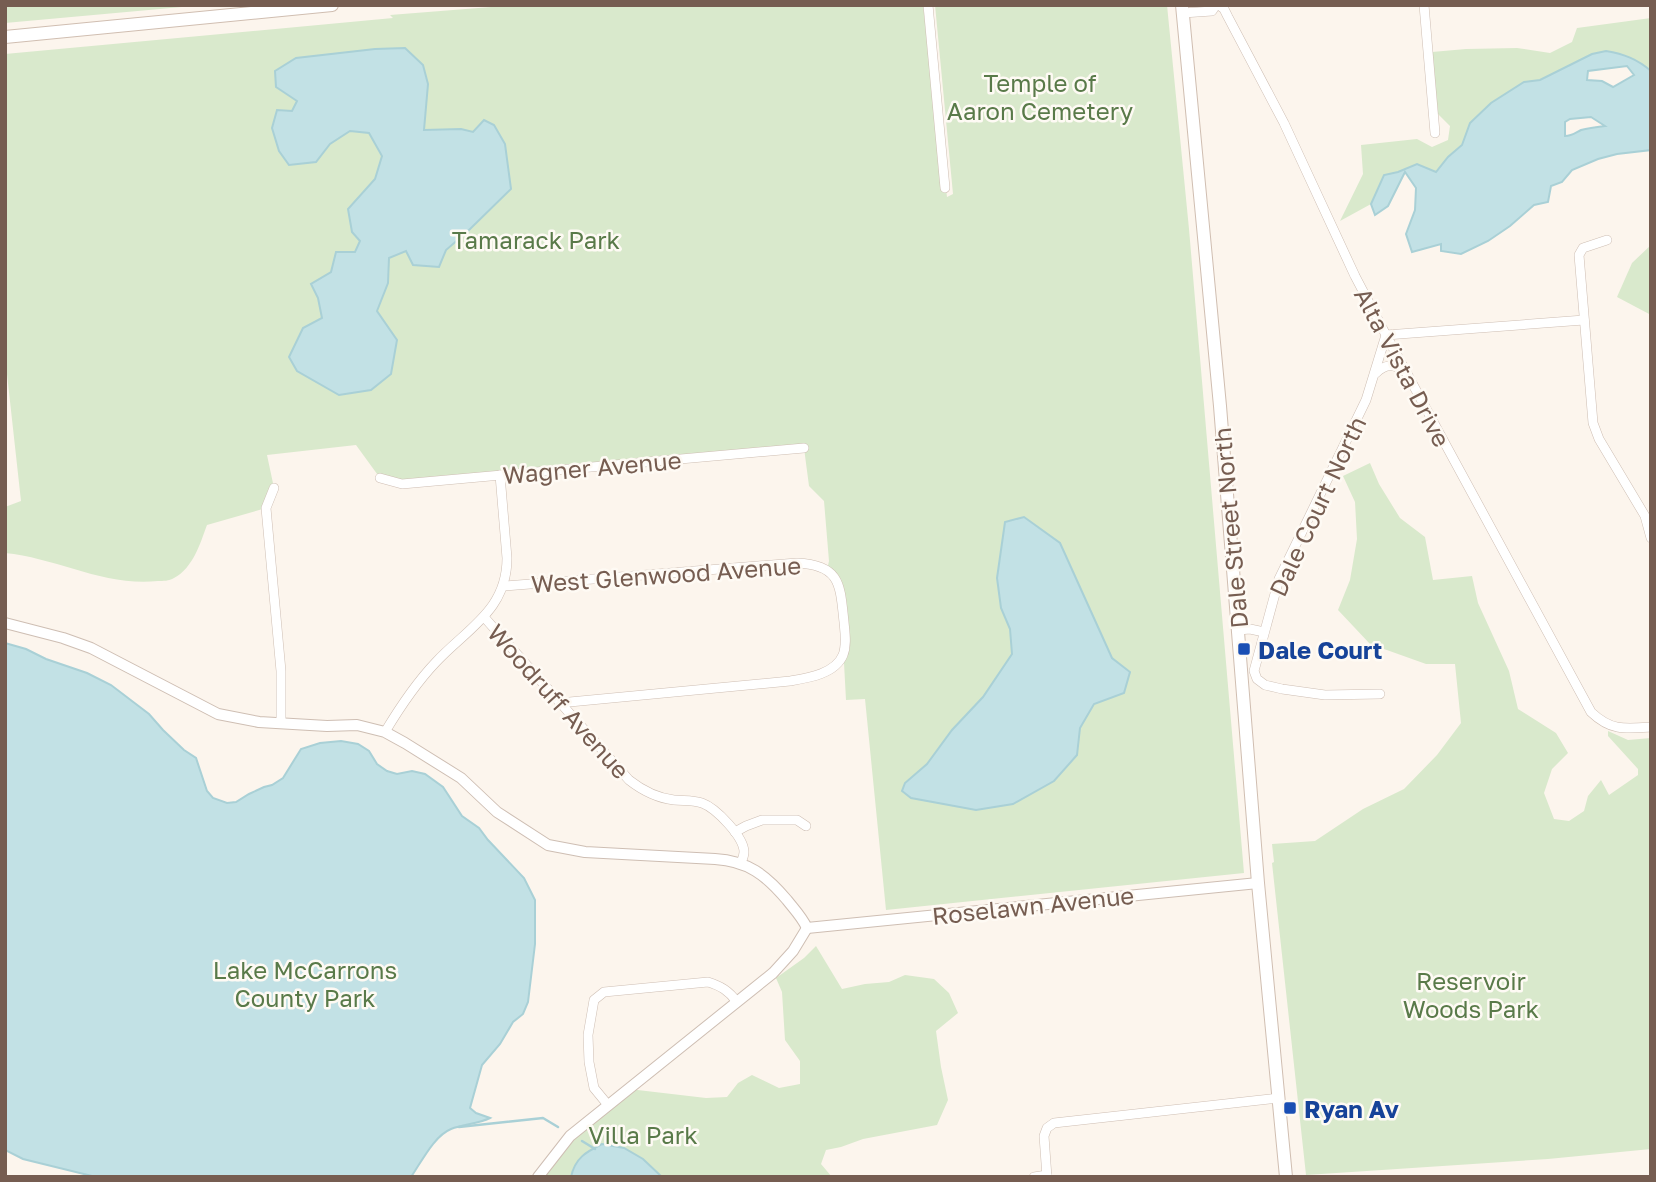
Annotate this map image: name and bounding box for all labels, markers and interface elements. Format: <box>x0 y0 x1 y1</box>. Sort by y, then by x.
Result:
park label: Temple of Aaron Cemetery <box>947 68 1133 125</box>
park label: Tamarack Park <box>452 225 620 254</box>
street label: Alta Vista Drive <box>1349 283 1457 451</box>
street label: Dale Court North <box>1263 411 1371 601</box>
street label: Dale Street North <box>1207 426 1253 630</box>
street label: Wagner Avenue <box>501 445 683 489</box>
street label: West Glenwood Avenue <box>530 550 802 598</box>
street label: Woodruff Avenue <box>482 618 636 784</box>
place label: Dale Court <box>1258 635 1382 664</box>
marker: Dale Court <box>1236 641 1252 657</box>
street label: Roselawn Avenue <box>931 880 1135 930</box>
park label: Lake McCarrons County Park <box>213 955 397 1012</box>
park label: Reservoir Woods Park <box>1403 966 1539 1023</box>
place label: Ryan Av <box>1304 1094 1399 1123</box>
marker: Ryan Av <box>1282 1100 1298 1116</box>
park label: Villa Park <box>588 1120 698 1149</box>

